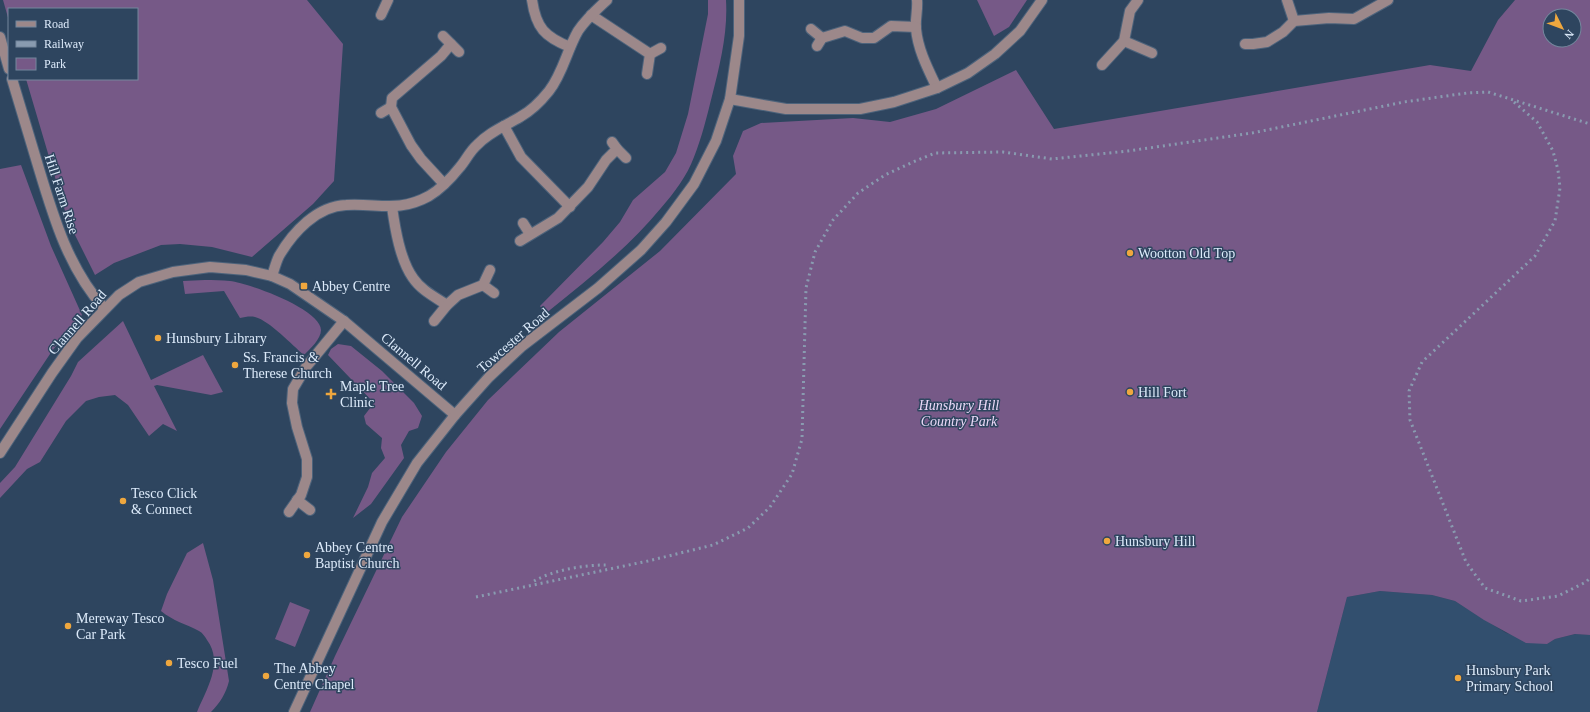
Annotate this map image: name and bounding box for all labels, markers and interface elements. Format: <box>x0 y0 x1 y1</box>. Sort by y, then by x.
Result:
legend <box>8 8 138 80</box>
north arrow <box>1542 8 1582 48</box>
text: Road <box>44 17 69 31</box>
text: N <box>1562 28 1577 42</box>
text: Railway <box>44 37 84 51</box>
text: Park <box>44 57 66 71</box>
street label: Hill Farm Rise <box>42 152 82 236</box>
place label: Wootton Old Top <box>1138 246 1235 261</box>
marker: Wootton Old Top <box>1125 248 1135 258</box>
place label: Abbey Centre <box>312 279 390 294</box>
marker: Abbey Centre <box>299 281 309 291</box>
street label: Clannell Road <box>45 287 109 358</box>
street label: Towcester Road <box>474 305 552 376</box>
street label: Clannell Road <box>378 330 449 393</box>
place label: Hunsbury Library <box>166 331 267 346</box>
marker: Hunsbury Library <box>153 333 163 343</box>
place label: Ss. Francis & Therese Church <box>243 350 332 381</box>
marker: Ss. Francis & Therese Church <box>230 360 240 370</box>
place label: Maple Tree Clinic <box>340 379 404 410</box>
place label: Hill Fort <box>1138 385 1187 400</box>
marker: Hill Fort <box>1125 387 1135 397</box>
marker: Maple Tree Clinic <box>325 388 337 400</box>
park label: Hunsbury Hill Country Park <box>918 398 999 429</box>
place label: Tesco Click & Connect <box>131 486 197 517</box>
marker: Tesco Click & Connect <box>118 496 128 506</box>
place label: Hunsbury Hill <box>1115 534 1196 549</box>
marker: Hunsbury Hill <box>1102 536 1112 546</box>
place label: Abbey Centre Baptist Church <box>315 540 399 571</box>
marker: Abbey Centre Baptist Church <box>302 550 312 560</box>
place label: Mereway Tesco Car Park <box>76 611 165 642</box>
marker: Mereway Tesco Car Park <box>63 621 73 631</box>
place label: Tesco Fuel <box>177 656 238 671</box>
marker: Tesco Fuel <box>164 658 174 668</box>
place label: The Abbey Centre Chapel <box>274 661 355 692</box>
place label: Hunsbury Park Primary School <box>1466 663 1554 694</box>
marker: The Abbey Centre Chapel <box>261 671 271 681</box>
marker: Hunsbury Park Primary School <box>1453 673 1463 683</box>

